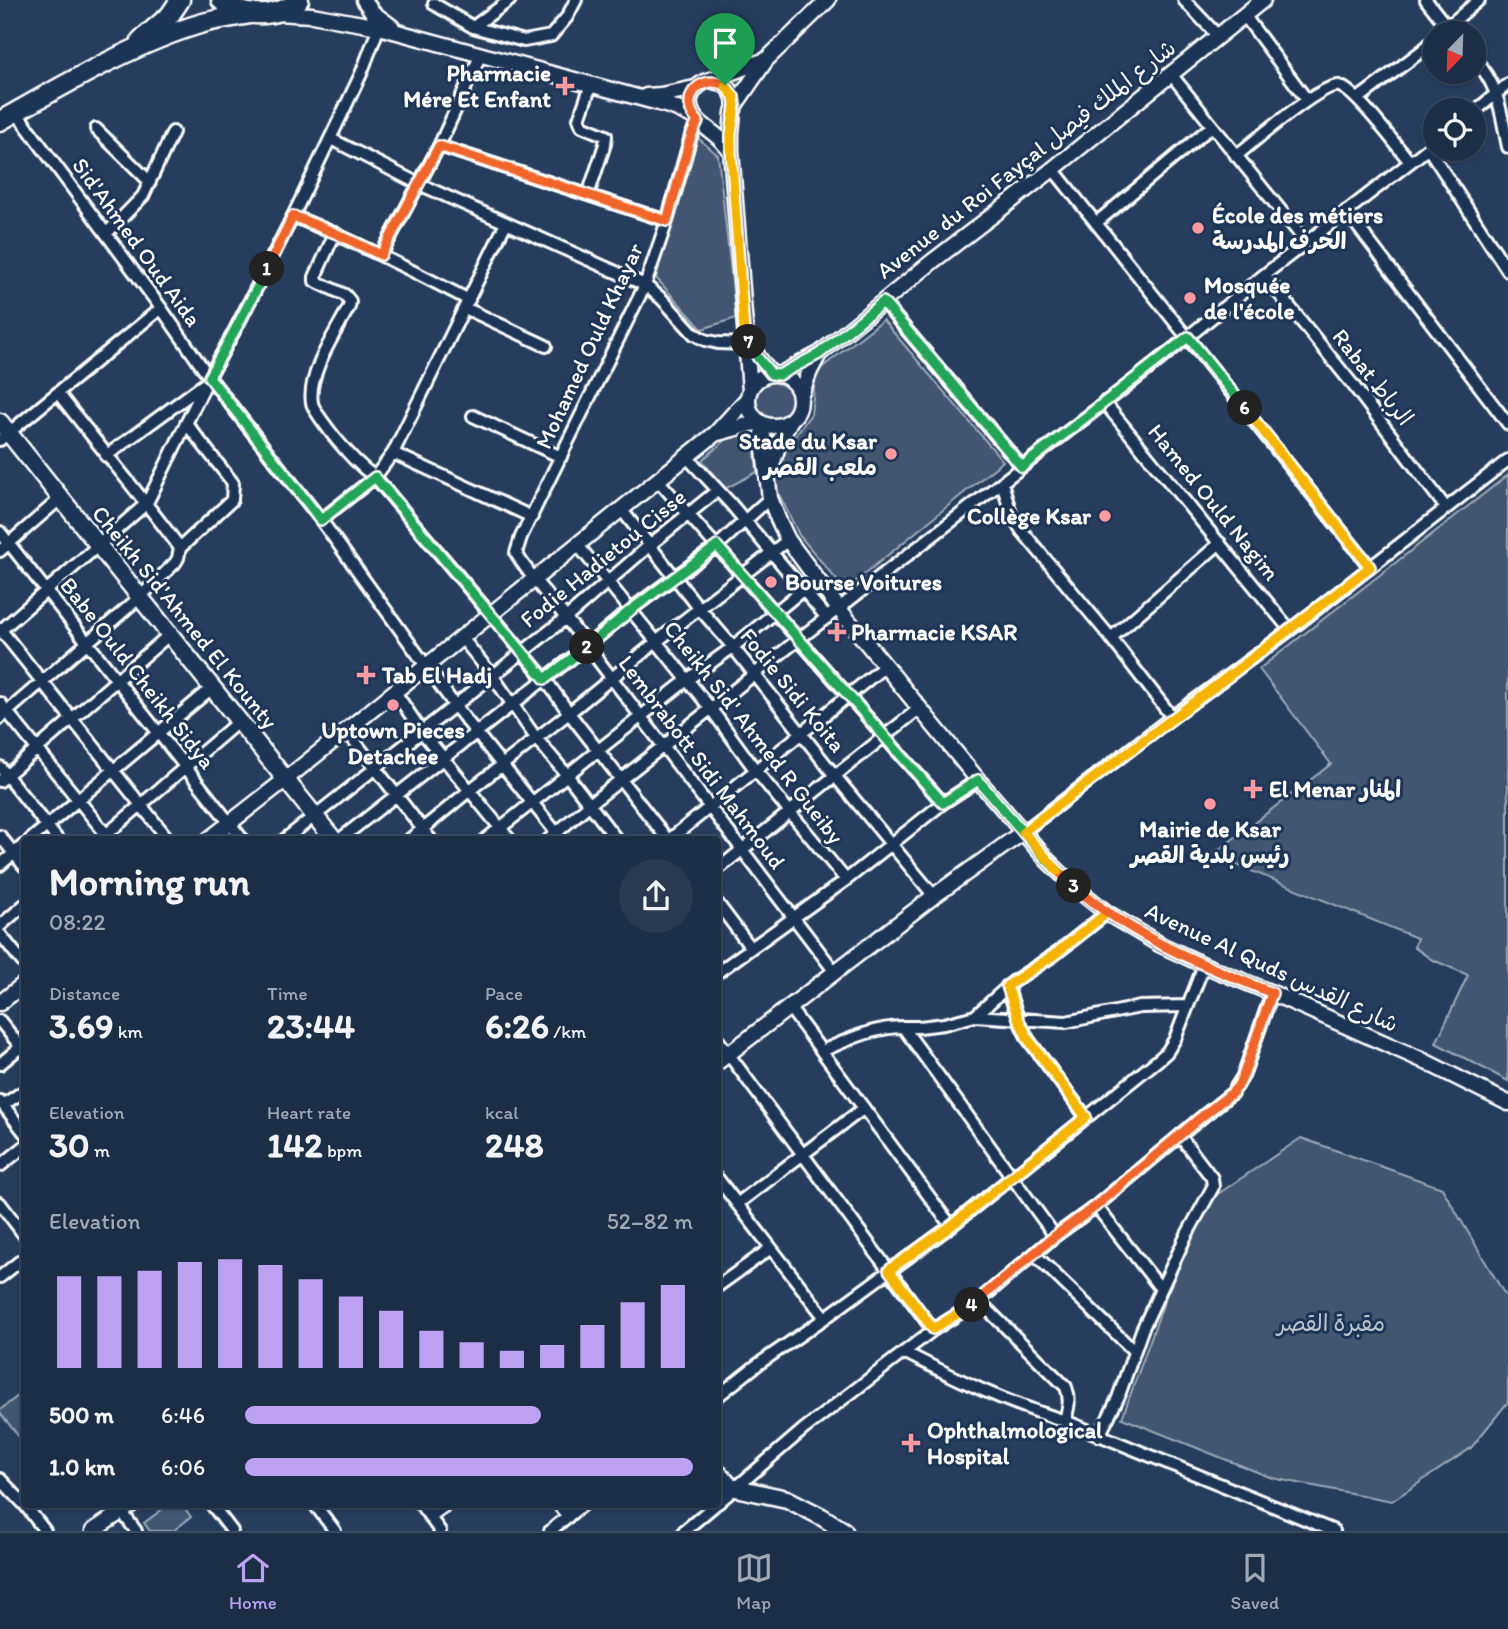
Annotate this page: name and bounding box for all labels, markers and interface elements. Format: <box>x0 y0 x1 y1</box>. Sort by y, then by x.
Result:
pin <box>695 13 755 85</box>
north arrow <box>1423 21 1486 84</box>
map controls <box>1423 21 1486 161</box>
icon: arrive <box>706 24 744 62</box>
street label: Avenue du Roi Fayçal شارع الملك فيصل <box>871 33 1182 286</box>
place label: Pharmacie Mére Et Enfant <box>403 59 551 113</box>
marker: Pharmacie Mére Et Enfant <box>557 78 573 94</box>
button: locate <box>1423 98 1486 161</box>
street label: Sid'Ahmed Oud Aida <box>66 152 208 332</box>
place label: École des métiers الحرف المدرسة <box>1212 201 1383 255</box>
marker: École des métiers الحرف المدرسة <box>1190 220 1206 236</box>
street label: Mohamed Ould Khayar <box>529 238 649 453</box>
pin: 1 <box>250 252 284 286</box>
text: 1 <box>262 257 271 280</box>
place label: Mosquée de l'école <box>1204 271 1295 325</box>
marker: Mosquée de l'école <box>1182 290 1198 306</box>
street label: Rabat الرباط <box>1327 323 1419 431</box>
pin: 7 <box>732 324 766 360</box>
text: 7 <box>744 330 753 353</box>
pin: 6 <box>1228 390 1262 426</box>
text: 6 <box>1239 396 1250 419</box>
street label: Hamed Ould Nagim <box>1142 418 1286 586</box>
place label: Stade du Ksar ملعب القصر <box>739 427 877 481</box>
marker: Stade du Ksar ملعب القصر <box>883 446 899 462</box>
street label: Fodie Hadietou Cisse <box>514 483 692 633</box>
street label: Cheikh Sid'Ahmed El Kounty <box>86 500 284 735</box>
place label: Collège Ksar <box>967 502 1091 530</box>
marker: Collège Ksar <box>1097 508 1113 524</box>
place label: Bourse Voitures <box>785 568 942 596</box>
street label: Babe Ould Cheikh Sidya <box>54 571 222 775</box>
marker: Bourse Voitures <box>763 574 779 590</box>
street label: Cheikh Sid' Ahmed R Gueiby <box>658 615 850 850</box>
place label: Pharmacie KSAR <box>851 618 1017 646</box>
street label: Fodie Sidi Koita <box>734 622 852 758</box>
marker: Pharmacie KSAR <box>829 624 845 640</box>
pin: 2 <box>570 630 604 664</box>
text: 2 <box>582 635 592 658</box>
street label: Lembrabott Sidi Mahmoud <box>612 650 792 874</box>
place label: Tab El Hadj <box>381 661 492 689</box>
marker: Tab El Hadj <box>356 665 376 685</box>
marker: Uptown Pieces Detachee <box>385 697 401 713</box>
place label: Uptown Pieces Detachee <box>321 716 465 770</box>
place label: El Menar المنار <box>1269 775 1401 803</box>
marker: El Menar المنار <box>1243 779 1263 799</box>
marker: Mairie de Ksar رئيس بلدية القصر <box>1202 796 1218 812</box>
place label: Mairie de Ksar رئيس بلدية القصر <box>1129 815 1289 869</box>
text: Morning run <box>49 859 250 905</box>
button: share <box>619 859 693 933</box>
pin: 3 <box>1056 868 1092 903</box>
text: 3 <box>1068 874 1079 897</box>
street label: Avenue Al Quds شارع القدس <box>1140 896 1403 1040</box>
text: 08:22 <box>49 908 106 936</box>
text: Distance <box>49 982 120 1005</box>
text: Time <box>267 982 308 1005</box>
text: Pace <box>485 982 523 1005</box>
text: 3.69 <box>49 1005 114 1047</box>
text: 23:44 <box>267 1005 355 1047</box>
text: 6:26 <box>485 1005 549 1047</box>
text: km <box>114 1020 143 1043</box>
text: /km <box>549 1020 586 1043</box>
text: Elevation <box>49 1101 125 1124</box>
text: Heart rate <box>267 1101 351 1124</box>
text: kcal <box>485 1101 519 1124</box>
text: 30 <box>49 1124 90 1166</box>
text: 142 <box>267 1124 323 1166</box>
text: 248 <box>485 1124 544 1166</box>
text: m <box>90 1139 110 1162</box>
text: bpm <box>323 1139 362 1162</box>
text: Elevation <box>49 1207 140 1235</box>
text: 52–82 m <box>607 1207 693 1235</box>
pin: 4 <box>954 1288 990 1322</box>
text: 4 <box>966 1293 977 1316</box>
park label: مقبرة القصر <box>1275 1309 1385 1337</box>
text: 500 m <box>49 1401 114 1429</box>
text: 6:46 <box>161 1401 205 1429</box>
place label: Ophthalmological Hospital <box>927 1416 1103 1470</box>
marker: Ophthalmological Hospital <box>901 1433 921 1453</box>
text: 1.0 km <box>49 1453 115 1481</box>
text: 6:06 <box>161 1453 205 1481</box>
tab: Home <box>229 1549 277 1614</box>
tab: Map <box>735 1549 773 1614</box>
tab: Saved <box>1231 1549 1279 1614</box>

